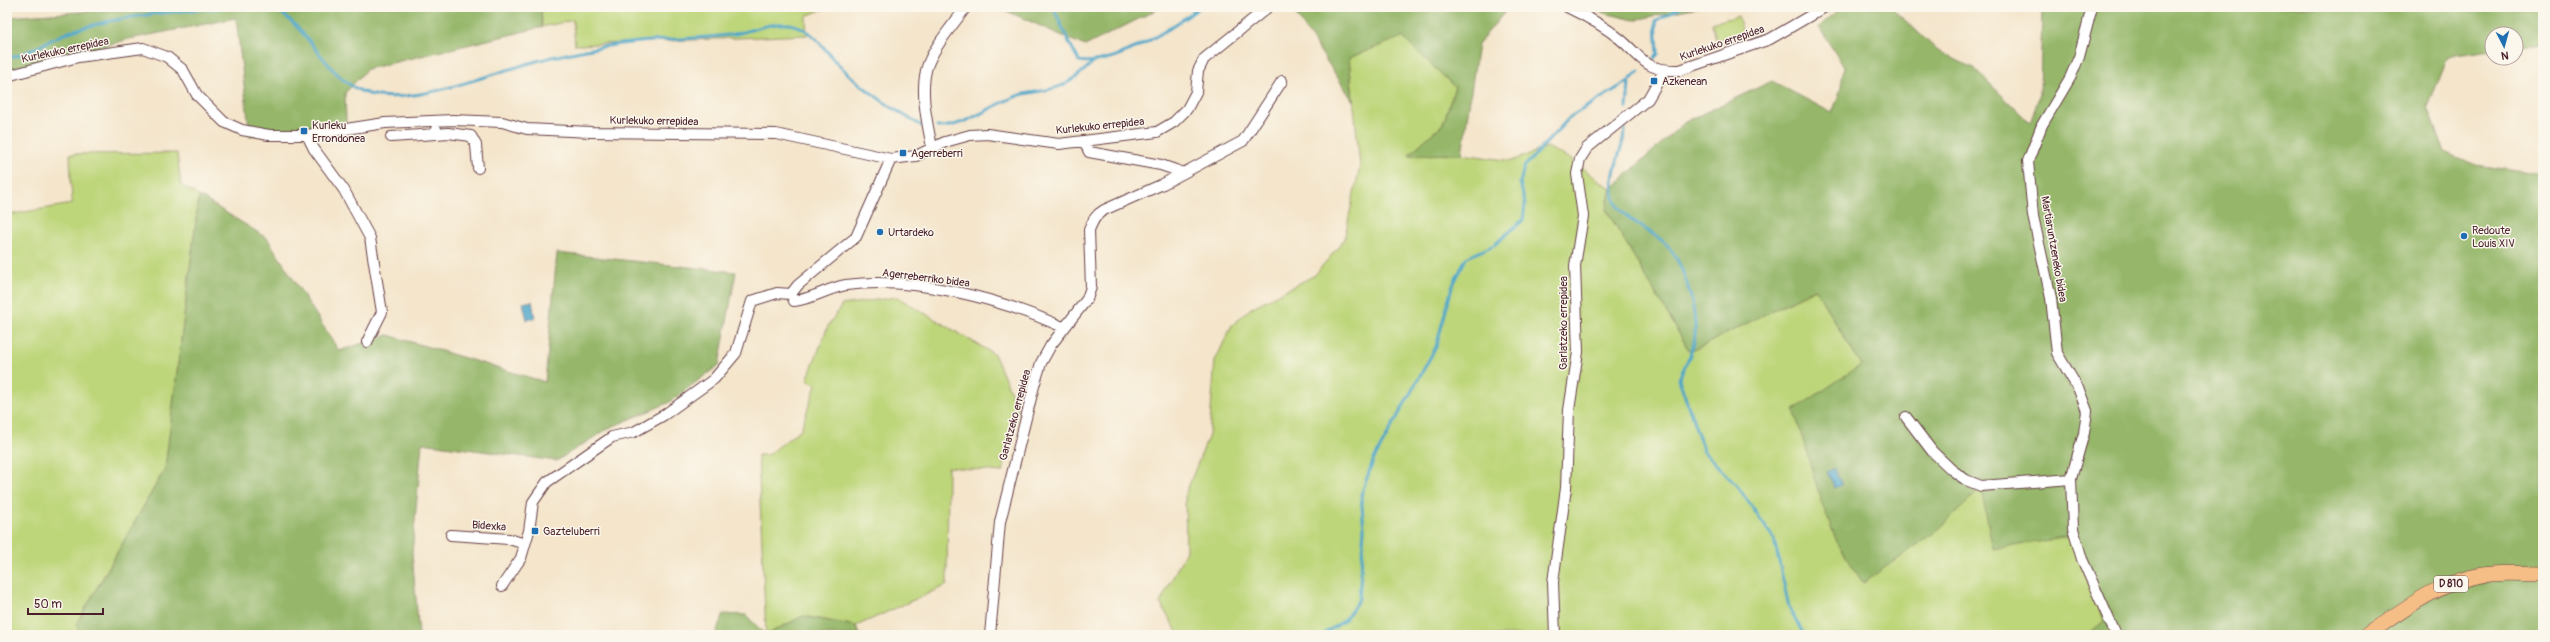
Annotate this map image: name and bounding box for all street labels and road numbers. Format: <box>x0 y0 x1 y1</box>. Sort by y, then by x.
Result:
street label: Kurlekuko errepidea <box>1678 22 1766 64</box>
street label: Kurlekuko errepidea <box>20 34 110 66</box>
street label: Kurlekuko errepidea <box>609 114 699 128</box>
street label: Kurlekuko errepidea <box>1055 115 1145 137</box>
street label: Martiaruntzeneko bidea <box>2038 195 2070 303</box>
street label: Agerreberriko bidea <box>881 266 971 290</box>
street label: Garlatzeko errepidea <box>1557 276 1570 370</box>
street label: Garlatzeko errepidea <box>997 368 1033 462</box>
street label: Bidexka <box>471 518 507 534</box>
road number: D 810 <box>2434 576 2468 592</box>

